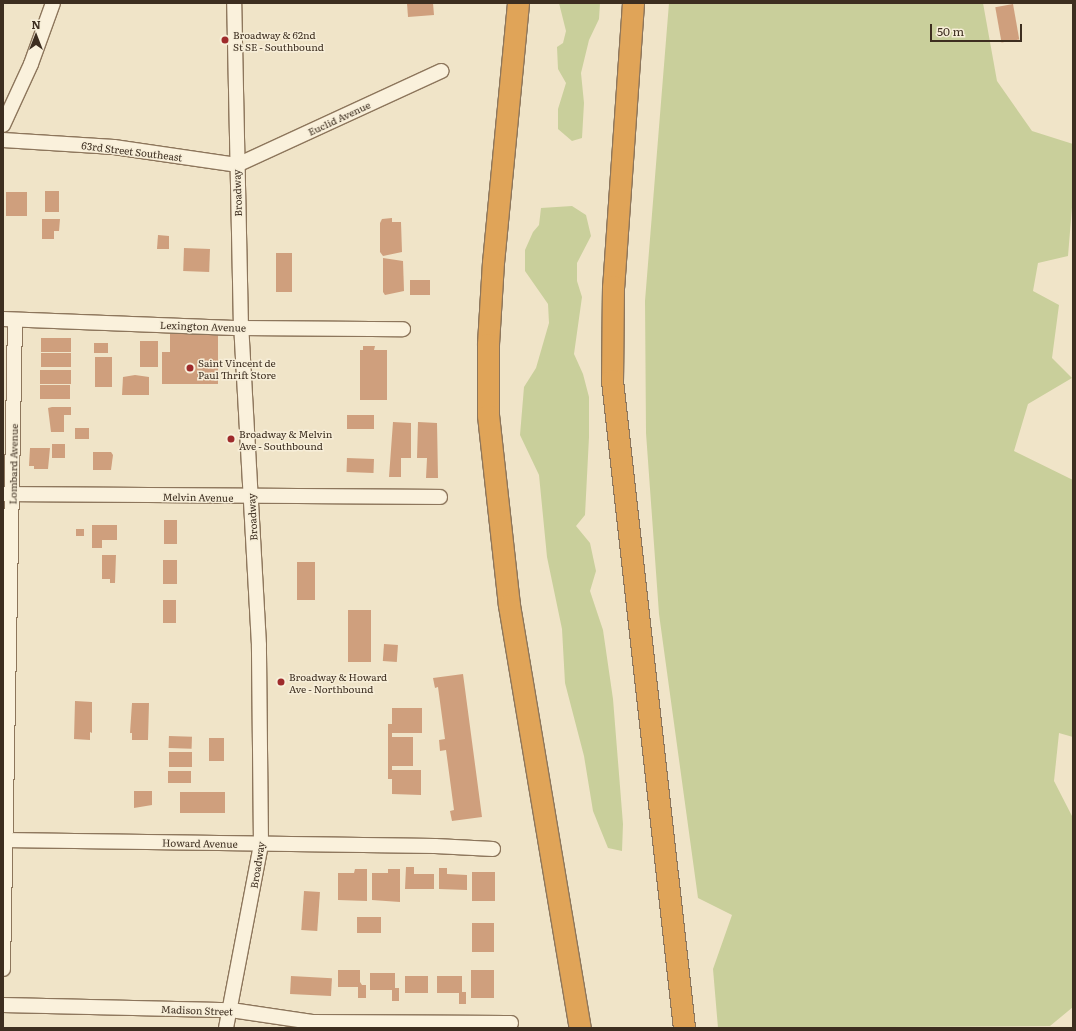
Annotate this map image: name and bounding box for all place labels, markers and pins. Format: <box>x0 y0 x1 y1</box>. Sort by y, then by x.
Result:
place label: Broadway & 62nd St SE - Southbound <box>233 28 324 52</box>
marker: Broadway & 62nd St SE - Southbound <box>220 35 230 45</box>
place label: Saint Vincent de Paul Thrift Store <box>198 356 276 380</box>
marker: Saint Vincent de Paul Thrift Store <box>185 363 195 373</box>
place label: Broadway & Melvin Ave - Southbound <box>239 427 332 450</box>
marker: Broadway & Melvin Ave - Southbound <box>226 434 236 444</box>
place label: Broadway & Howard Ave - Northbound <box>289 670 387 694</box>
marker: Broadway & Howard Ave - Northbound <box>276 677 286 687</box>

